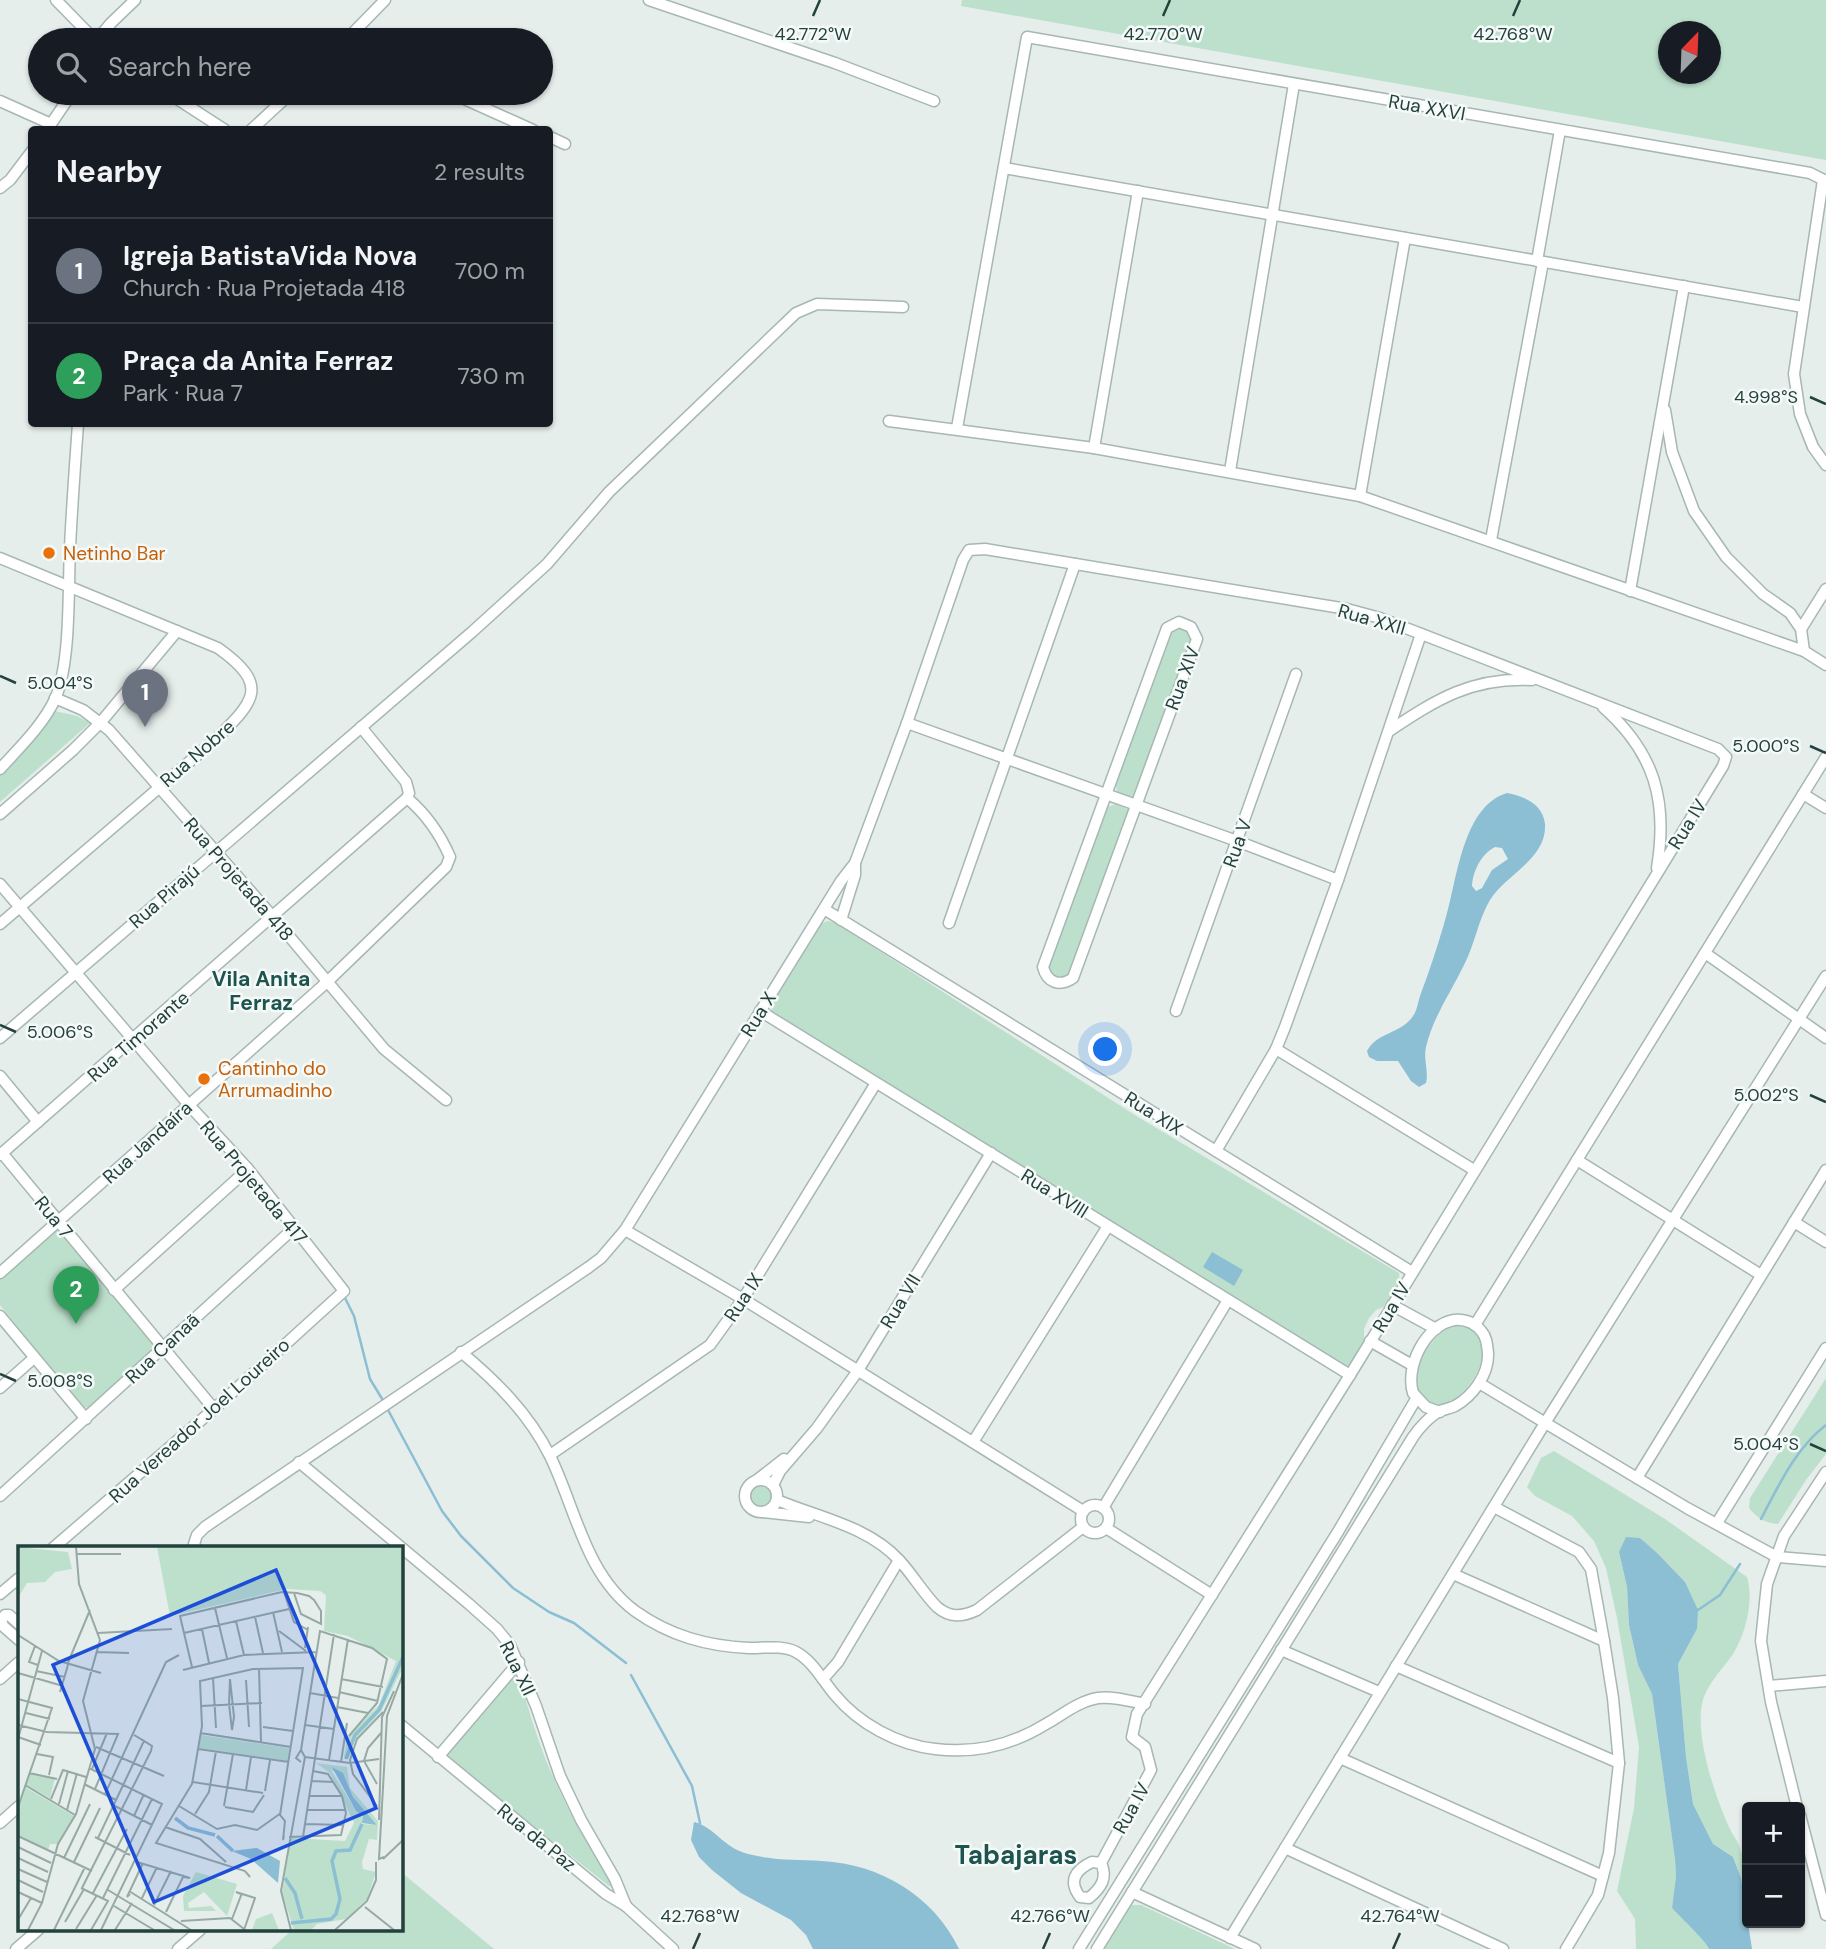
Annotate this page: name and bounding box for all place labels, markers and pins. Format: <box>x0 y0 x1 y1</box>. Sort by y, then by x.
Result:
place label: Netinho Bar <box>63 541 166 566</box>
marker: Netinho Bar <box>41 545 57 561</box>
pin: 1 <box>122 669 168 727</box>
place label: Cantinho do Arrumadinho <box>218 1056 332 1103</box>
marker: Cantinho do Arrumadinho <box>196 1071 212 1087</box>
pin: 2 <box>53 1266 99 1324</box>

